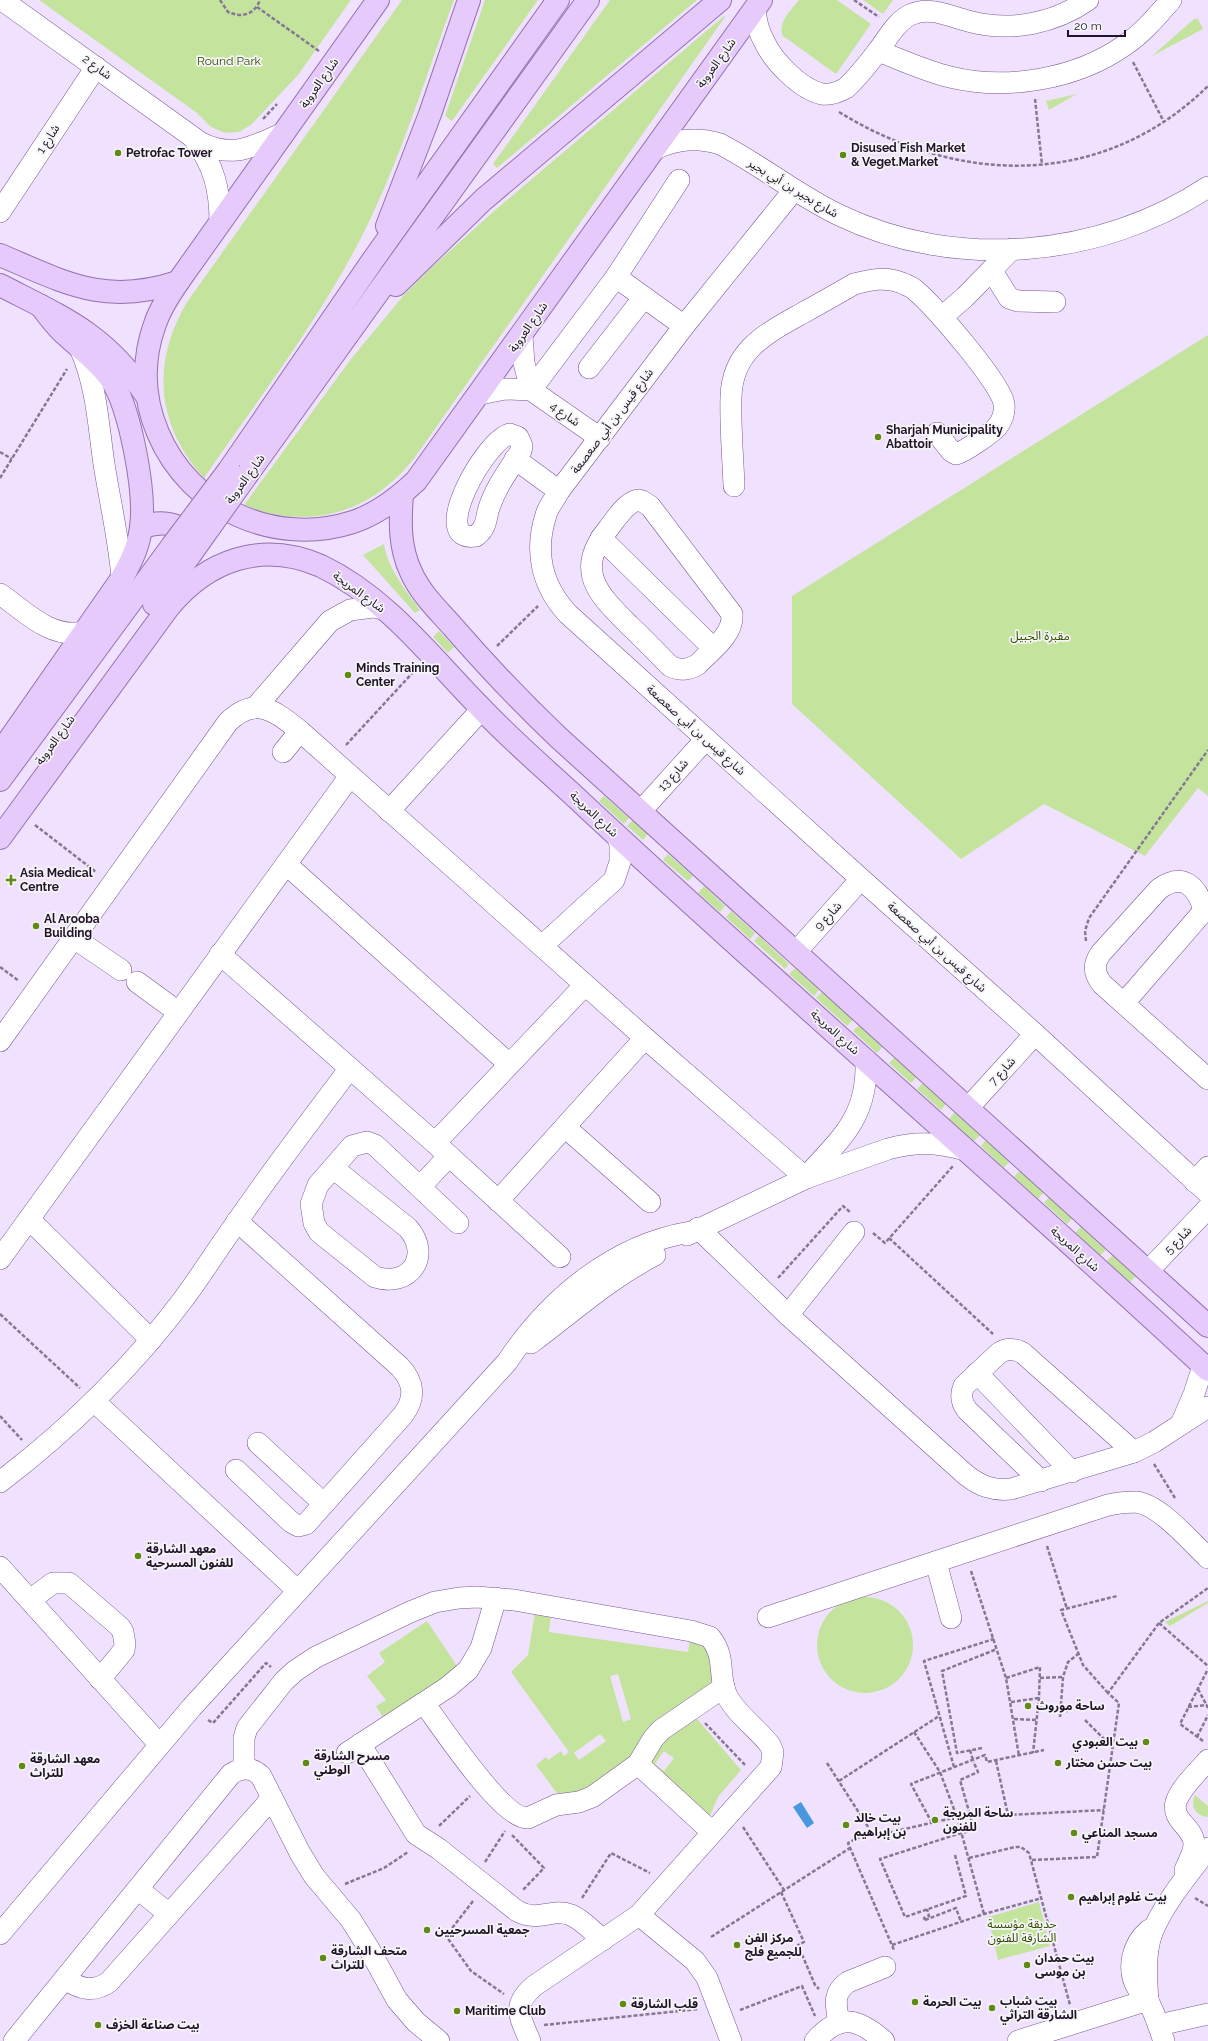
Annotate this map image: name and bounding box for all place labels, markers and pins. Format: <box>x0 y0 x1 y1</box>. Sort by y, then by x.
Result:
place label: Disused Fish Market & Veget.Market <box>851 141 966 169</box>
place label: Petrofac Tower <box>126 146 213 160</box>
marker: Petrofac Tower <box>113 148 123 158</box>
marker: Disused Fish Market & Veget.Market <box>838 150 848 160</box>
place label: Sharjah Municipality Abattoir <box>886 423 1003 451</box>
marker: Sharjah Municipality Abattoir <box>873 432 883 442</box>
place label: Minds Training Center <box>356 661 439 689</box>
marker: Minds Training Center <box>343 670 353 680</box>
place label: Asia Medical Centre <box>20 866 93 894</box>
marker: Asia Medical Centre <box>5 874 17 886</box>
place label: Al Arooba Building <box>44 912 100 940</box>
marker: Al Arooba Building <box>31 921 41 931</box>
place label: معهد الشارقة للفنون المسرحية <box>146 1542 233 1570</box>
marker: معهد الشارقة للفنون المسرحية <box>133 1551 143 1561</box>
place label: ساحة موروث <box>1036 1699 1105 1713</box>
marker: ساحة موروث <box>1023 1701 1033 1711</box>
place label: بيت العبودي <box>1072 1735 1138 1752</box>
marker: بيت العبودي <box>1141 1737 1151 1747</box>
place label: مسرح الشارقة الوطني <box>314 1749 390 1780</box>
place label: معهد الشارقة للتراث <box>30 1752 100 1780</box>
place label: بيت حسن مختار <box>1065 1756 1152 1770</box>
marker: مسرح الشارقة الوطني <box>301 1758 311 1768</box>
marker: بيت حسن مختار <box>1053 1758 1063 1768</box>
marker: معهد الشارقة للتراث <box>17 1761 27 1771</box>
place label: ساحة المريجة للفنون <box>943 1806 1014 1834</box>
place label: بيت خالد بن إبراهيم <box>854 1811 907 1841</box>
marker: ساحة المريجة للفنون <box>930 1815 940 1825</box>
marker: بيت خالد بن إبراهيم <box>841 1820 851 1830</box>
place label: مسجد المناعي <box>1082 1826 1158 1843</box>
marker: مسجد المناعي <box>1069 1828 1079 1838</box>
place label: بيت غلوم إبراهيم <box>1079 1890 1167 1906</box>
marker: بيت غلوم إبراهيم <box>1066 1892 1076 1902</box>
place label: جمعية المسرحيين <box>435 1923 530 1937</box>
marker: جمعية المسرحيين <box>422 1925 432 1935</box>
place label: مركز الفن للجميع فلج <box>745 1931 802 1961</box>
marker: مركز الفن للجميع فلج <box>732 1940 742 1950</box>
place label: متحف الشارقة للتراث <box>331 1944 407 1972</box>
place label: بيت حمدان بن موسى <box>1035 1951 1095 1979</box>
marker: متحف الشارقة للتراث <box>318 1953 328 1963</box>
marker: بيت حمدان بن موسى <box>1022 1960 1032 1970</box>
place label: بيت شباب الشارقة التراثي <box>1000 1994 1077 2025</box>
place label: بيت الحرمة <box>923 1995 982 2009</box>
place label: قلب الشارقة <box>631 1997 698 2011</box>
marker: بيت الحرمة <box>910 1997 920 2007</box>
marker: قلب الشارقة <box>618 1999 628 2009</box>
marker: بيت شباب الشارقة التراثي <box>987 2003 997 2013</box>
place label: Maritime Club <box>465 2004 546 2018</box>
marker: Maritime Club <box>452 2006 462 2016</box>
place label: بيت صناعة الخزف <box>106 2018 200 2032</box>
marker: بيت صناعة الخزف <box>93 2020 103 2030</box>

